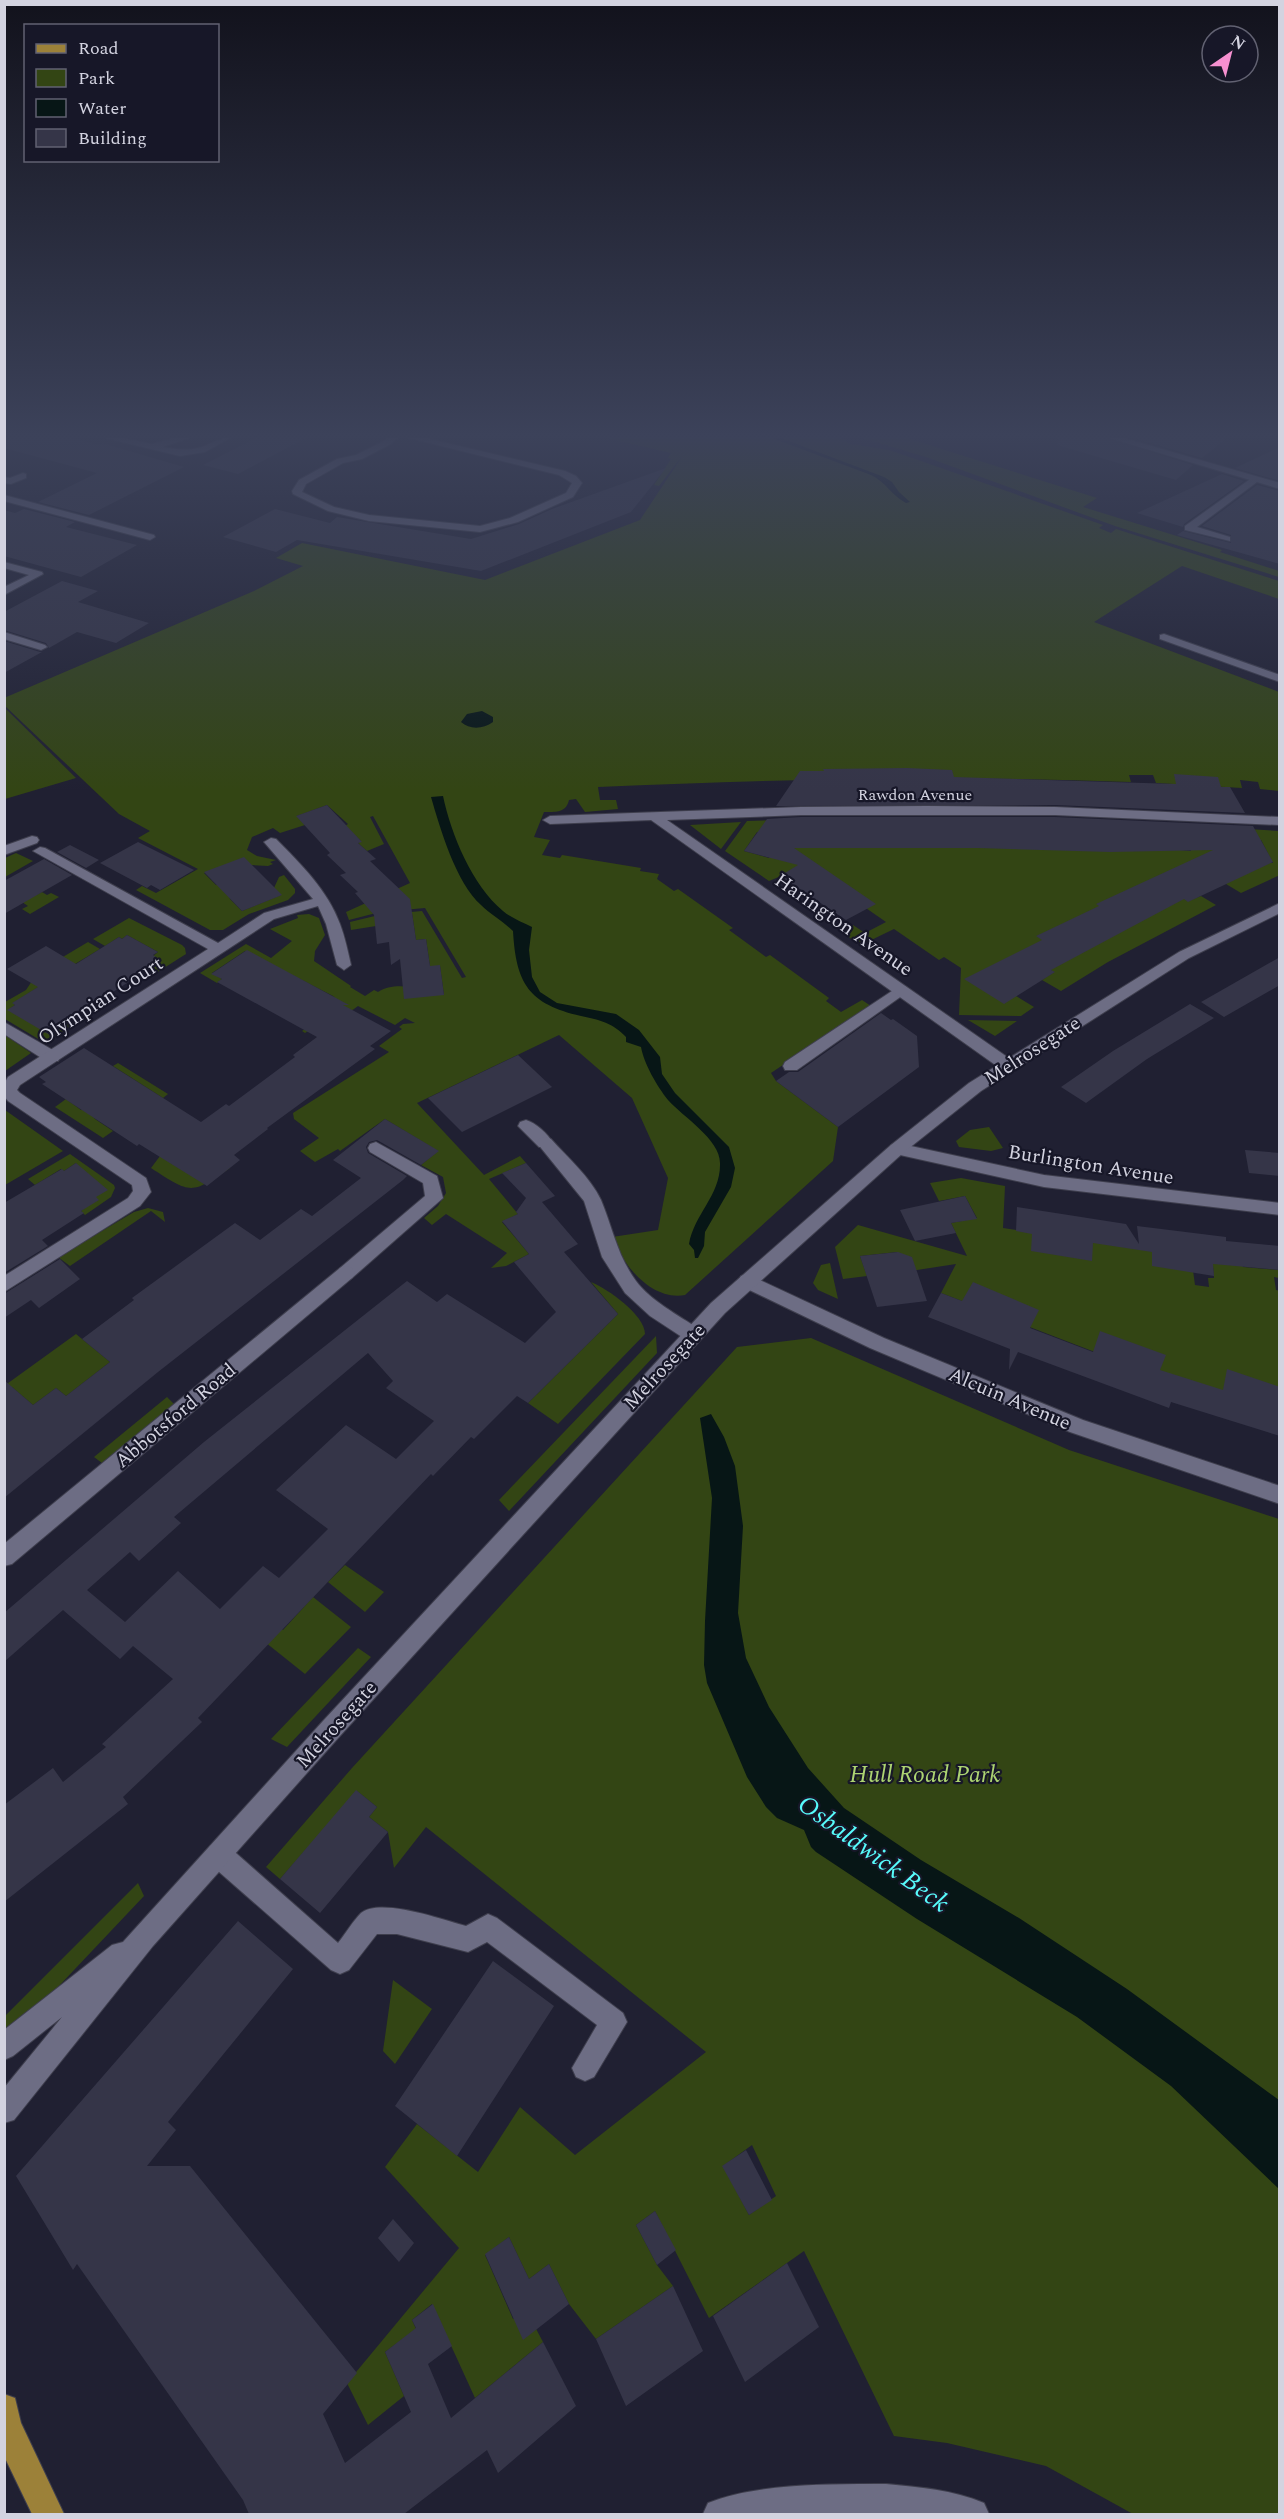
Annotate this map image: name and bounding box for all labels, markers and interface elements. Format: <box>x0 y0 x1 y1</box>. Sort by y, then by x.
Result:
legend <box>24 24 219 162</box>
north arrow <box>1200 24 1260 84</box>
text: N <box>1226 29 1250 56</box>
text: Road <box>78 35 119 62</box>
text: Park <box>78 65 115 92</box>
text: Water <box>78 95 126 122</box>
text: Building <box>78 125 147 152</box>
street label: Rawdon Avenue <box>858 783 972 807</box>
street label: Harington Avenue <box>768 866 919 984</box>
street label: Olympian Court <box>32 949 169 1053</box>
street label: Melrosegate <box>979 1009 1086 1093</box>
street label: Burlington Avenue <box>1006 1137 1176 1193</box>
street label: Melrosegate <box>617 1317 713 1417</box>
street label: Abbotsford Road <box>108 1356 243 1476</box>
street label: Alcuin Avenue <box>944 1360 1075 1438</box>
street label: Melrosegate <box>289 1674 384 1775</box>
park label: Hull Road Park <box>850 1757 1000 1793</box>
water label: Osbaldwick Beck <box>789 1785 958 1923</box>

